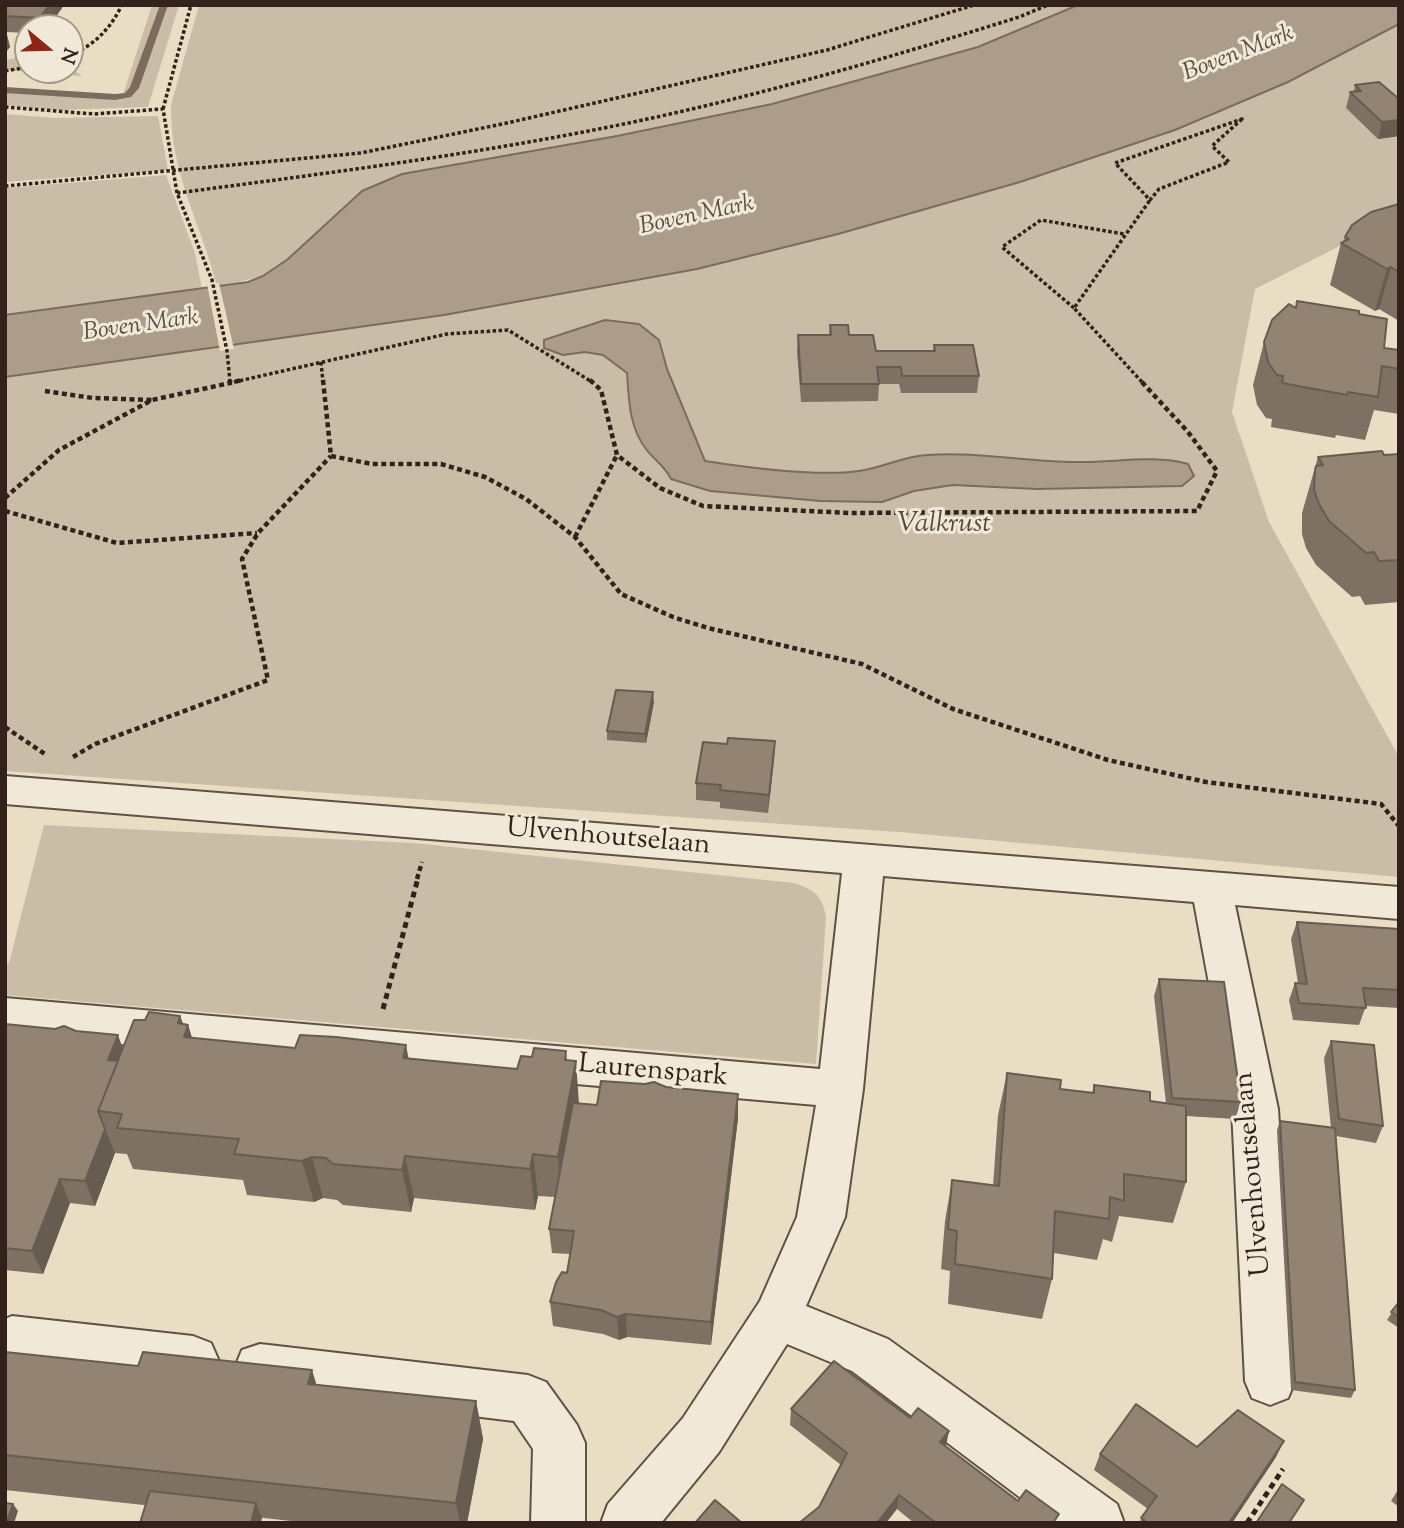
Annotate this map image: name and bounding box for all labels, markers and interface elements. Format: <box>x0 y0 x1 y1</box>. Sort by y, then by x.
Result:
north arrow <box>14 14 84 84</box>
water label: Boven Mark <box>1180 21 1298 89</box>
text: N <box>52 44 83 67</box>
water label: Boven Mark <box>637 191 757 243</box>
water label: Boven Mark <box>82 305 200 349</box>
park label: Valkrust <box>897 509 991 543</box>
street label: Ulvenhoutselaan <box>504 813 712 865</box>
street label: Laurenspark <box>577 1050 729 1096</box>
street label: Ulvenhoutselaan <box>1229 1070 1281 1278</box>

